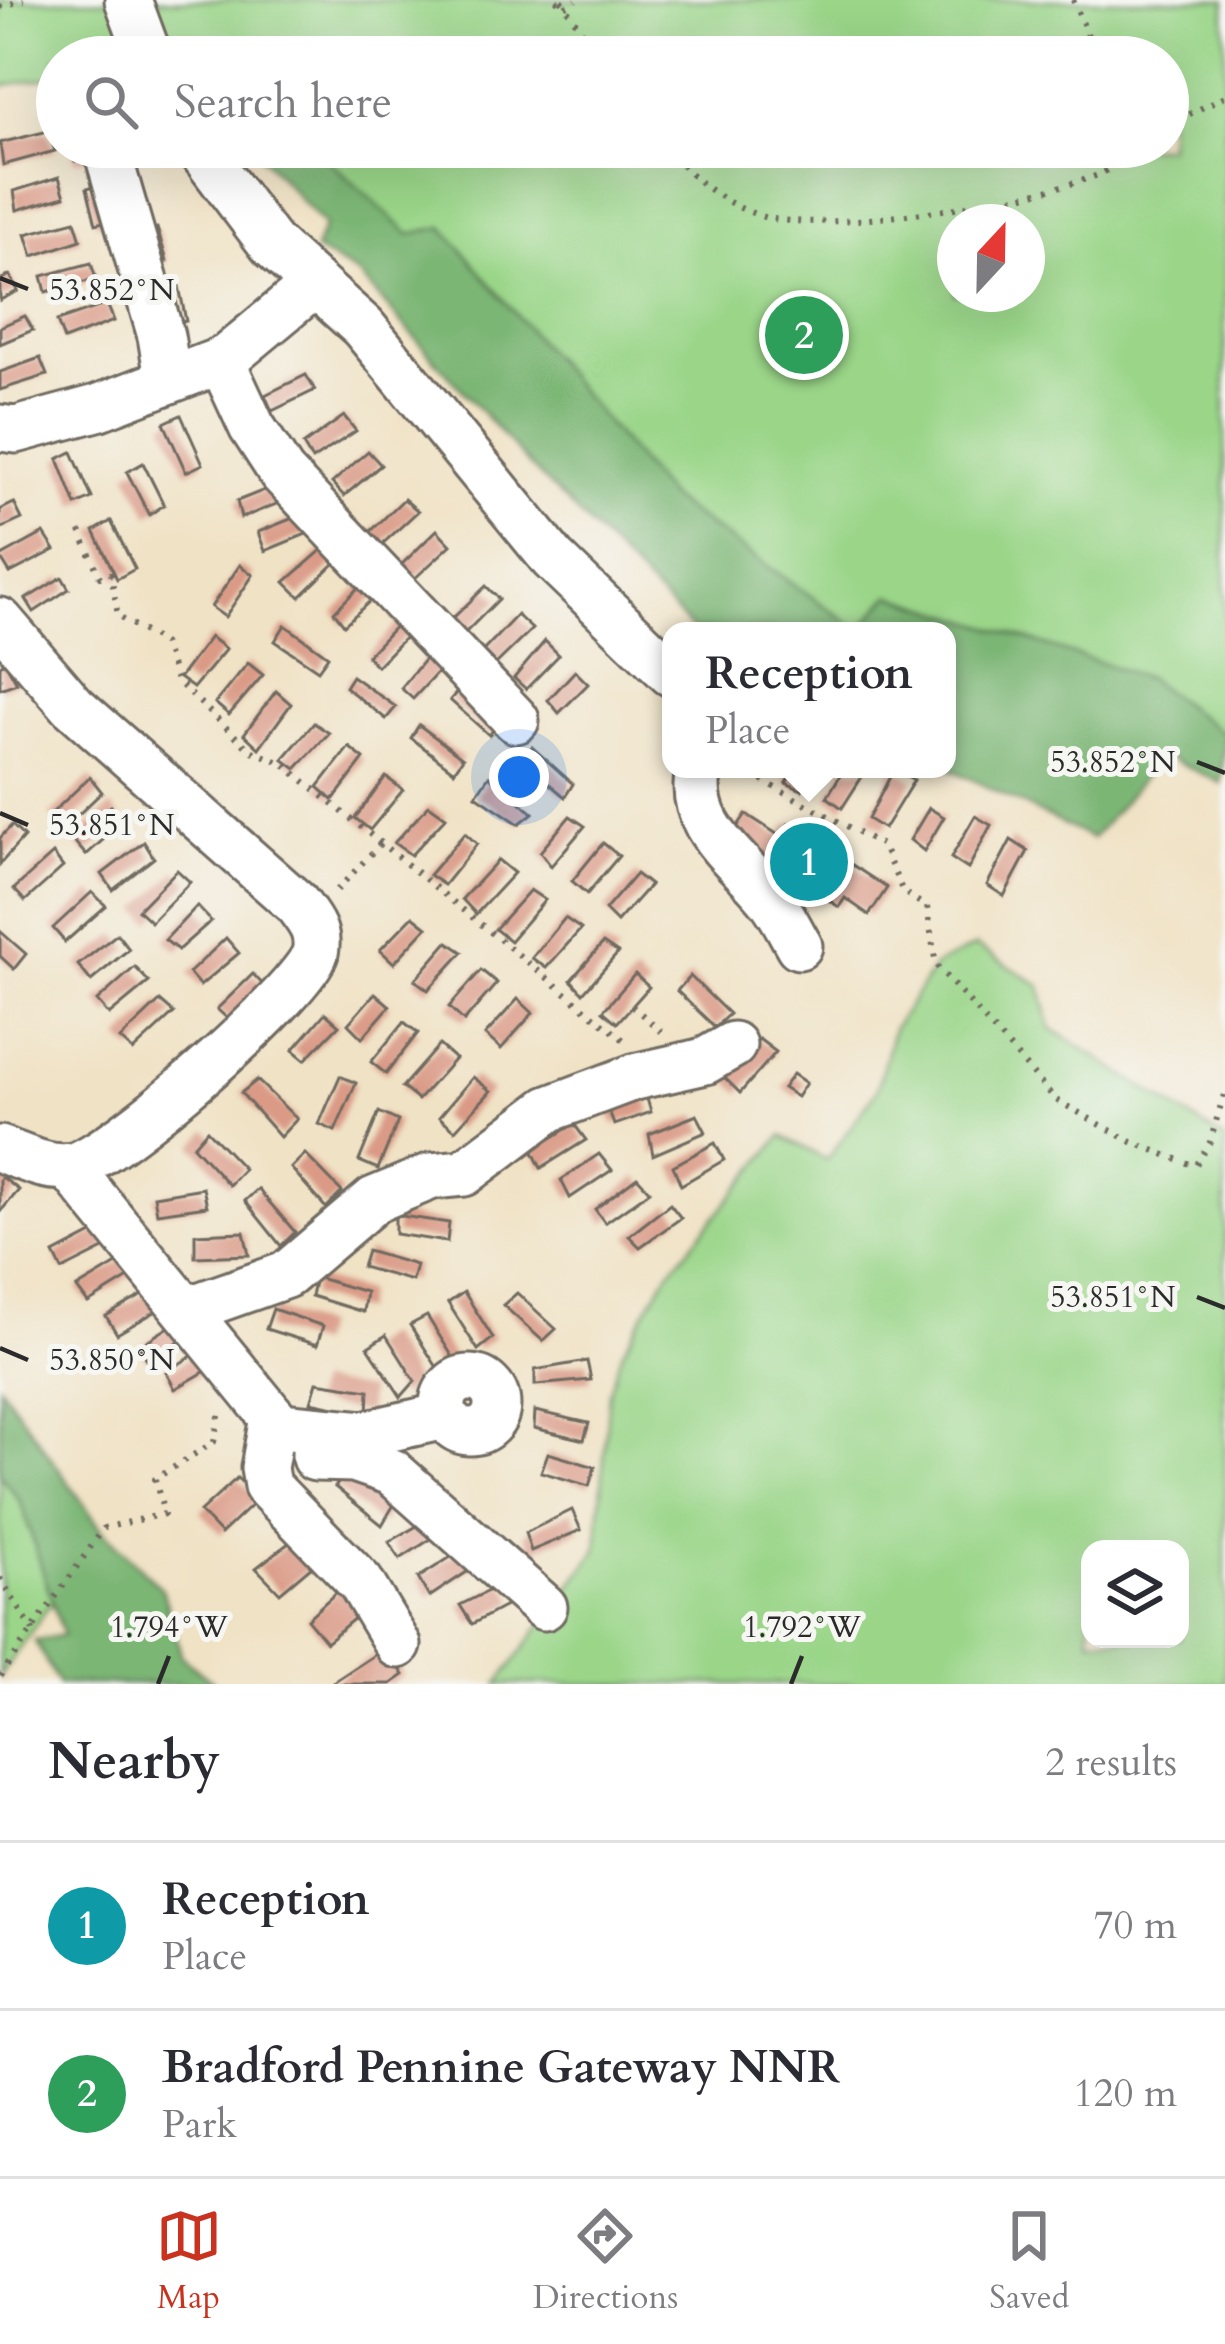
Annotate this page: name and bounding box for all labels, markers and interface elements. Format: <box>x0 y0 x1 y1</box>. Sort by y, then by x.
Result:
search box <box>36 36 1189 168</box>
icon: search <box>78 69 144 135</box>
text: Search here <box>174 72 392 133</box>
north arrow <box>937 204 1045 312</box>
text: 53.852°N <box>49 270 175 311</box>
pin: 2 <box>765 290 843 380</box>
popup <box>662 622 956 778</box>
text: Reception <box>705 643 913 704</box>
text: Place <box>705 704 791 757</box>
text: 53.852°N <box>1050 742 1176 783</box>
your location <box>489 747 549 807</box>
text: 53.851°N <box>49 805 175 846</box>
pin: 1 <box>770 817 848 907</box>
text: 53.851°N <box>1050 1277 1176 1318</box>
text: 53.850°N <box>49 1340 175 1381</box>
map controls <box>1081 1540 1189 1648</box>
button: layers <box>1081 1540 1189 1648</box>
text: 1.794°W <box>110 1607 229 1648</box>
text: 1.792°W <box>743 1607 862 1648</box>
text: Nearby <box>48 1727 220 1797</box>
text: 2 results <box>1045 1736 1177 1789</box>
text: Reception <box>162 1869 370 1930</box>
text: 1 <box>77 1899 97 1952</box>
text: 70 m <box>1094 1899 1177 1952</box>
text: Place <box>162 1930 247 1983</box>
text: Bradford Pennine Gateway NNR <box>162 2037 840 2098</box>
text: 2 <box>77 2067 97 2120</box>
text: 120 m <box>1074 2067 1177 2120</box>
text: Park <box>162 2098 237 2151</box>
tab: Map <box>156 2203 222 2320</box>
tab: Directions <box>533 2203 678 2320</box>
tab: Saved <box>989 2203 1069 2320</box>

